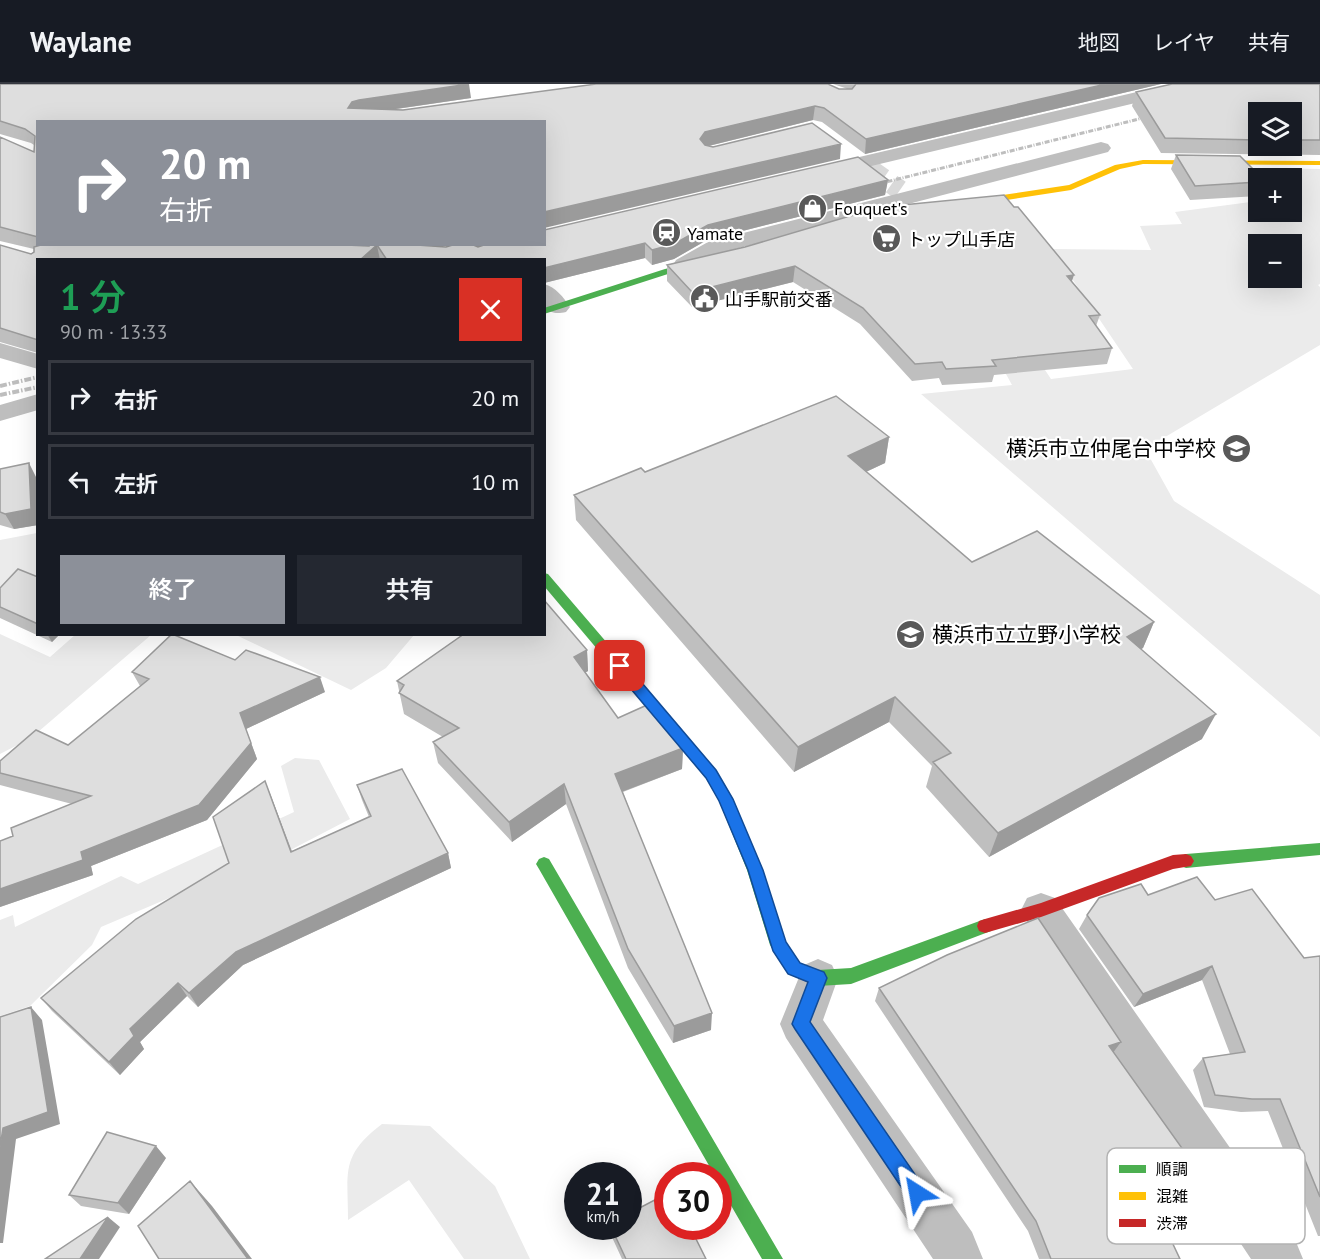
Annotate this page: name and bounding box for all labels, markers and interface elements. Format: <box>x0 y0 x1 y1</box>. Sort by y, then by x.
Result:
text: Waylane <box>30 23 132 60</box>
text: 地図 <box>1078 29 1120 56</box>
text: レイヤ <box>1153 29 1215 56</box>
text: 共有 <box>1248 29 1290 56</box>
map controls <box>1248 102 1302 288</box>
button: layers <box>1248 102 1302 156</box>
text: 20 m <box>159 136 251 191</box>
icon: right <box>60 144 138 222</box>
button: + <box>1248 168 1302 222</box>
shop icon: Fouquet's <box>797 192 829 224</box>
text: 右折 <box>159 193 213 227</box>
place label: Fouquet's <box>834 197 908 220</box>
station icon: Yamate <box>650 217 682 249</box>
place label: Yamate <box>687 222 743 245</box>
supermarket icon: トップ山手店 <box>870 223 902 255</box>
place label: トップ山手店 <box>907 228 1015 251</box>
button: − <box>1248 234 1302 288</box>
text: 1 分 <box>60 273 126 320</box>
button: close <box>459 278 522 341</box>
public building icon: 山手駅前交番 <box>688 283 720 315</box>
place label: 山手駅前交番 <box>725 288 833 311</box>
text: 90 m · 13:33 <box>60 319 167 345</box>
icon: right <box>63 381 96 414</box>
text: 20 m <box>471 384 519 412</box>
text: 右折 <box>114 386 158 414</box>
school or university icon: 横浜市立仲尾台中学校 <box>1221 432 1253 464</box>
place label: 横浜市立仲尾台中学校 <box>1006 435 1216 462</box>
icon: left <box>63 465 96 498</box>
text: 10 m <box>471 468 519 496</box>
text: 左折 <box>114 470 158 498</box>
button: 終了 <box>60 555 285 624</box>
button: 共有 <box>297 555 522 624</box>
school or university icon: 横浜市立立野小学校 <box>895 618 927 650</box>
place label: 横浜市立立野小学校 <box>932 621 1121 648</box>
pin <box>594 640 645 691</box>
icon: arrive <box>603 649 636 682</box>
legend <box>1107 1148 1305 1244</box>
text: 順調 <box>1156 1159 1188 1179</box>
position arrow <box>885 1161 949 1225</box>
speed limit sign: 30 <box>654 1162 732 1240</box>
text: 21 <box>586 1174 620 1213</box>
text: 混雑 <box>1156 1186 1188 1206</box>
text: km/h <box>587 1207 619 1226</box>
text: 渋滞 <box>1156 1213 1188 1233</box>

